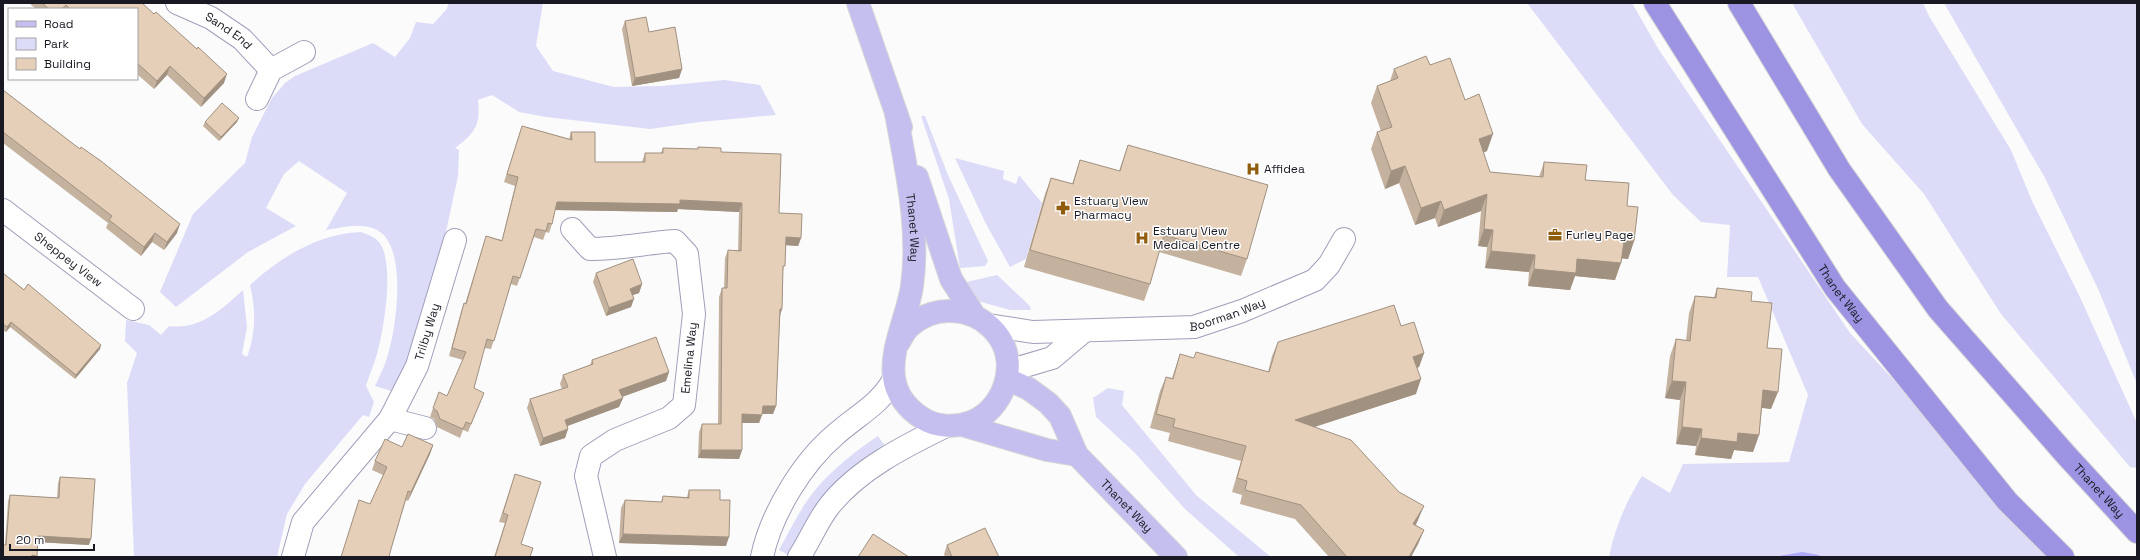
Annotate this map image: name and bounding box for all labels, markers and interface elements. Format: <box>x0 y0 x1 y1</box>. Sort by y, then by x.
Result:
legend <box>8 8 138 80</box>
street label: Sand End <box>203 9 256 53</box>
text: Road <box>44 16 73 32</box>
text: Park <box>44 36 69 52</box>
text: Building <box>44 56 91 72</box>
hospital icon: Affidea <box>1245 161 1261 177</box>
place label: Affidea <box>1264 161 1305 177</box>
street label: Thanet Way <box>902 192 922 262</box>
place label: Estuary View Pharmacy <box>1074 193 1148 223</box>
pharmacy icon: Estuary View Pharmacy <box>1055 200 1071 216</box>
place label: Estuary View Medical Centre <box>1153 223 1240 253</box>
office icon: Furley Page <box>1547 227 1563 243</box>
place label: Furley Page <box>1566 227 1633 243</box>
street label: Sheppey View <box>31 229 106 291</box>
hospital icon: Estuary View Medical Centre <box>1134 230 1150 246</box>
street label: Thanet Way <box>1814 261 1868 326</box>
street label: Boorman Way <box>1189 294 1268 335</box>
street label: Trilby Way <box>411 301 443 363</box>
street label: Emelina Way <box>677 321 701 395</box>
street label: Thanet Way <box>2070 460 2128 521</box>
street label: Thanet Way <box>1097 476 1156 536</box>
scale bar <box>10 526 94 552</box>
text: 20 m <box>16 532 44 548</box>

